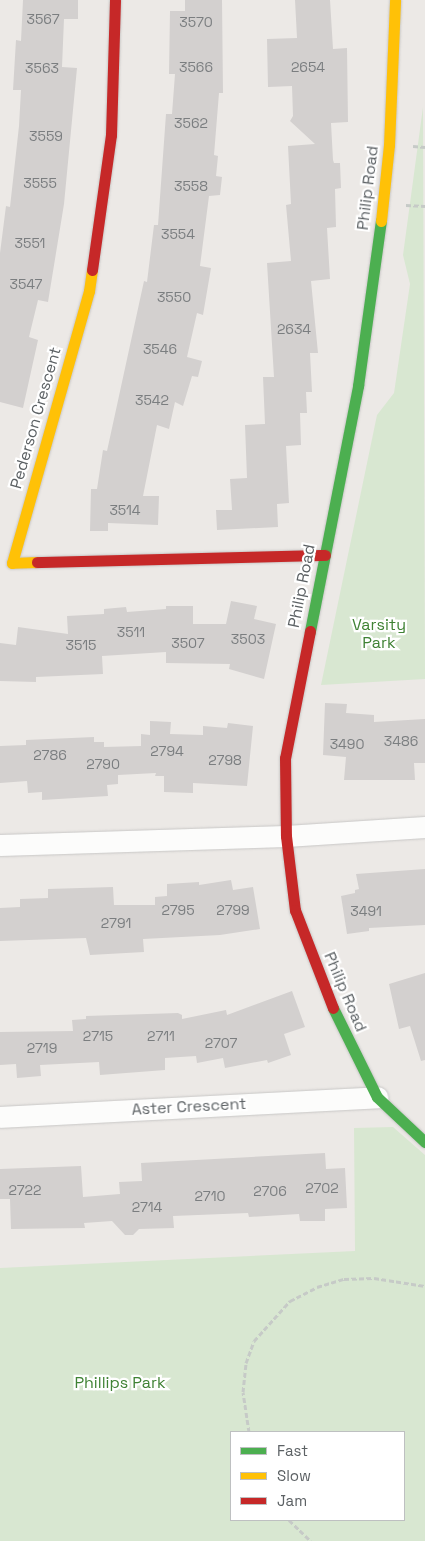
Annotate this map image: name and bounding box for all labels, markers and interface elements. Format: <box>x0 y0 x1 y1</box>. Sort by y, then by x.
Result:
house number: 3567 <box>26 11 60 27</box>
house number: 3570 <box>179 14 213 30</box>
house number: 3566 <box>179 59 213 75</box>
house number: 2654 <box>291 59 325 75</box>
house number: 3563 <box>25 60 59 76</box>
house number: 3562 <box>174 115 208 131</box>
house number: 3559 <box>29 128 63 144</box>
street label: Philip Road <box>353 145 383 231</box>
house number: 3555 <box>23 175 57 191</box>
house number: 3558 <box>174 178 208 194</box>
house number: 3554 <box>161 226 195 242</box>
house number: 3551 <box>15 235 45 251</box>
house number: 3547 <box>9 276 43 292</box>
house number: 3550 <box>157 289 191 305</box>
house number: 2634 <box>277 321 311 337</box>
house number: 3546 <box>143 341 177 357</box>
street label: Pederson Crescent <box>7 345 65 491</box>
house number: 3542 <box>135 392 169 408</box>
house number: 3514 <box>109 502 141 518</box>
street label: Philip Road <box>284 543 320 629</box>
park label: Varsity Park <box>352 615 406 653</box>
house number: 3511 <box>117 624 145 640</box>
house number: 3503 <box>231 631 265 647</box>
house number: 3507 <box>171 635 205 651</box>
house number: 3515 <box>66 637 96 653</box>
house number: 3486 <box>384 733 418 749</box>
house number: 3490 <box>330 736 364 752</box>
house number: 2794 <box>150 743 184 759</box>
house number: 2786 <box>33 747 67 763</box>
house number: 2798 <box>208 752 242 768</box>
house number: 2790 <box>86 756 120 772</box>
house number: 2795 <box>161 902 195 918</box>
house number: 2799 <box>216 902 250 918</box>
house number: 3491 <box>350 903 382 919</box>
house number: 2791 <box>101 915 131 931</box>
street label: Philip Road <box>320 949 370 1035</box>
house number: 2715 <box>83 1028 113 1044</box>
house number: 2711 <box>147 1028 175 1044</box>
house number: 2707 <box>205 1035 237 1051</box>
house number: 2719 <box>27 1040 57 1056</box>
street label: Aster Crescent <box>131 1094 247 1120</box>
house number: 2702 <box>305 1180 339 1196</box>
house number: 2722 <box>9 1182 41 1198</box>
house number: 2706 <box>253 1183 287 1199</box>
house number: 2710 <box>195 1188 225 1204</box>
house number: 2714 <box>132 1199 162 1215</box>
park label: Phillips Park <box>74 1373 166 1393</box>
legend <box>230 1431 405 1521</box>
text: Fast <box>277 1441 308 1460</box>
text: Slow <box>277 1466 311 1485</box>
text: Jam <box>277 1491 307 1510</box>

